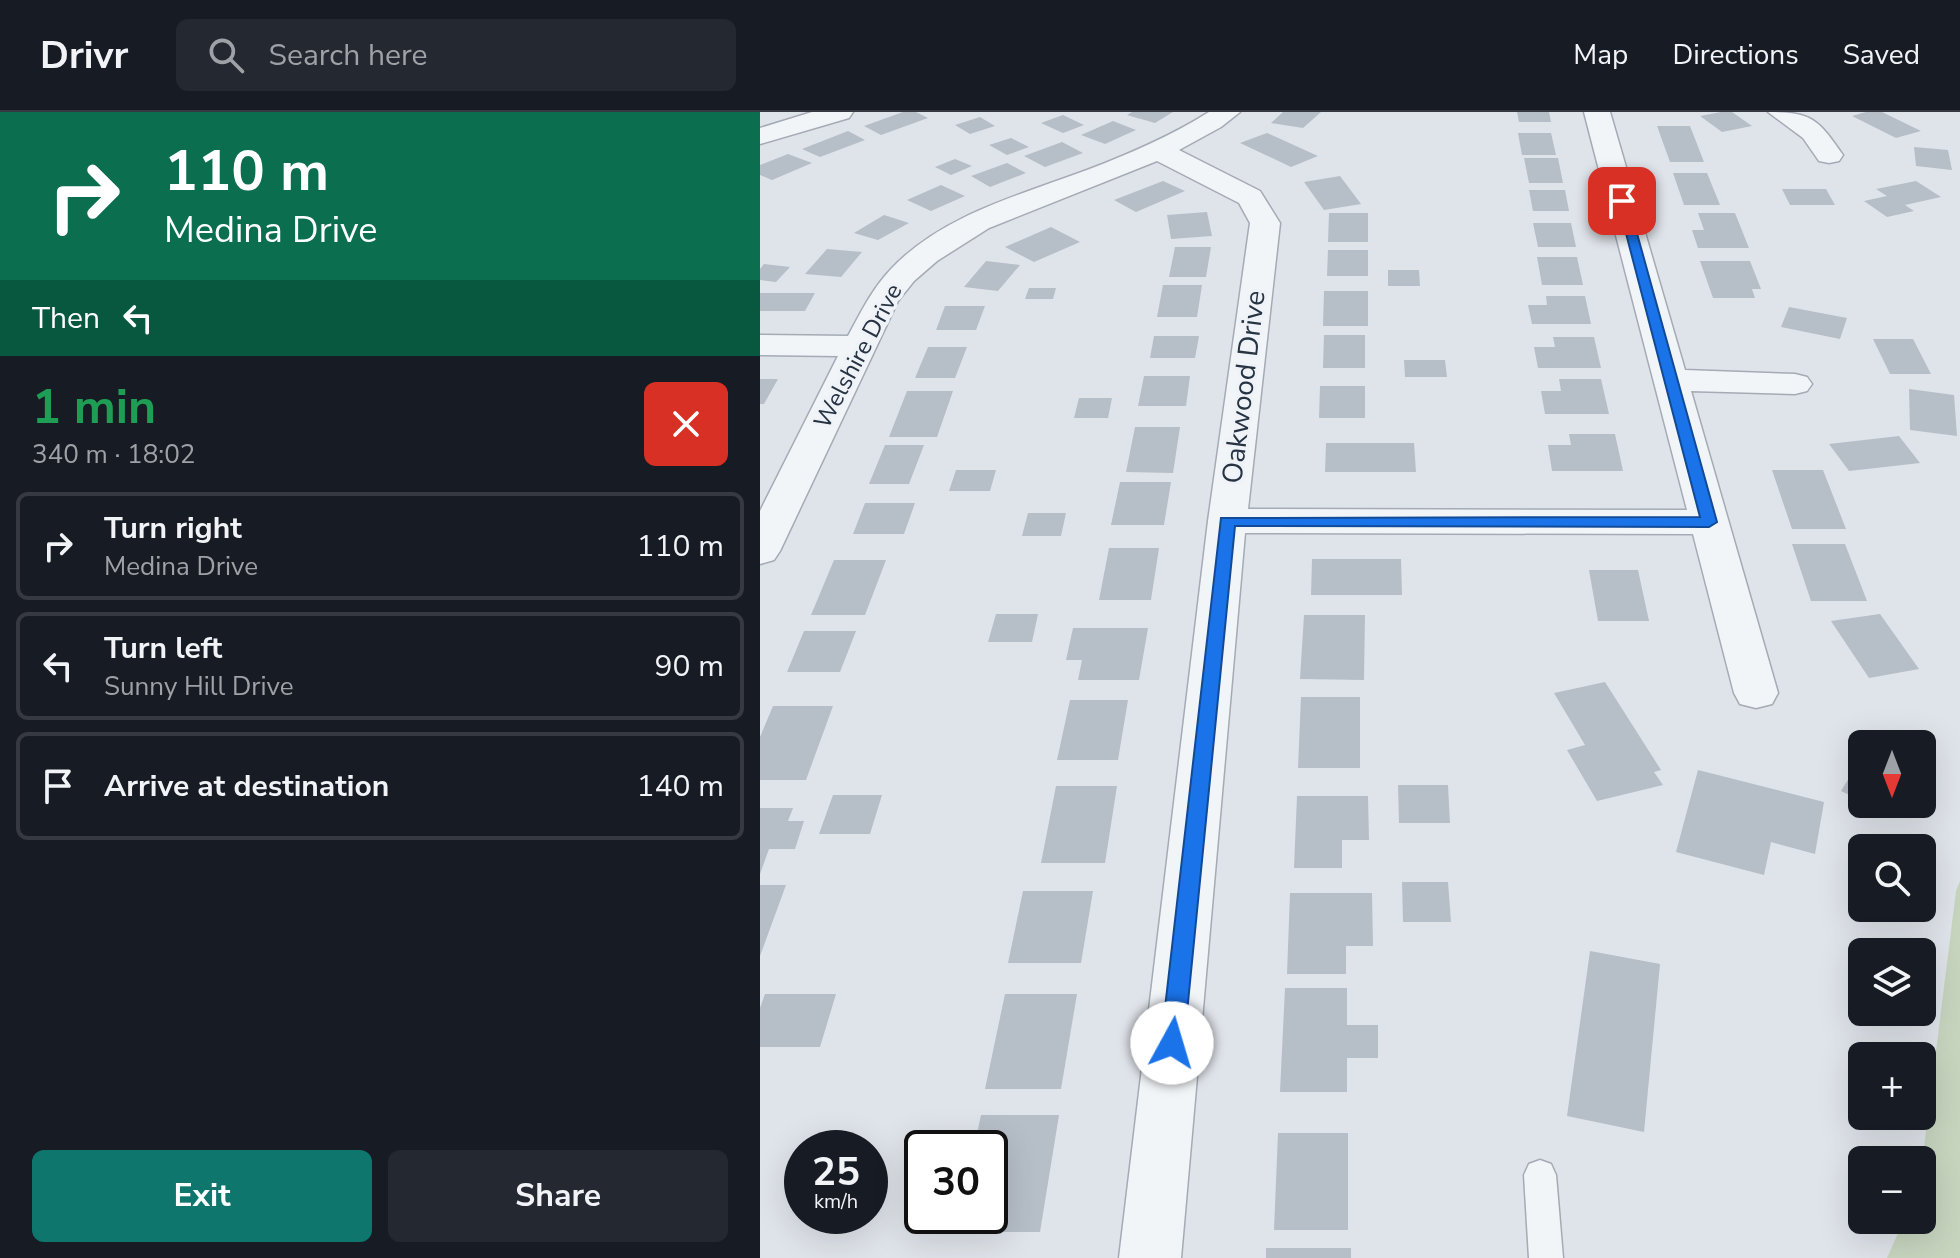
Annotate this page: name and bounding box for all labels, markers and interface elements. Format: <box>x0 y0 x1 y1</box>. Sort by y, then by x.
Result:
search box <box>176 19 736 91</box>
text: Drivr <box>40 30 128 81</box>
icon: search <box>204 33 248 77</box>
text: Search here <box>268 35 427 76</box>
text: Map <box>1573 36 1628 74</box>
text: Directions <box>1672 36 1799 74</box>
text: Saved <box>1843 36 1920 74</box>
text: 110 m <box>164 133 329 210</box>
icon: right <box>32 144 136 248</box>
pin <box>1588 167 1656 235</box>
icon: arrive <box>1600 179 1644 223</box>
text: Medina Drive <box>164 206 377 255</box>
street label: Welshire Drive <box>806 278 910 434</box>
street label: Oakwood Drive <box>1213 288 1275 486</box>
icon: left <box>116 296 160 340</box>
text: Then <box>32 298 100 339</box>
text: 1 min <box>32 374 156 440</box>
button: close <box>644 382 728 466</box>
text: 340 m · 18:02 <box>32 437 195 472</box>
text: Turn right <box>104 508 242 549</box>
icon: right <box>36 524 80 568</box>
text: 110 m <box>637 526 724 567</box>
text: Medina Drive <box>104 549 258 584</box>
text: Turn left <box>104 628 222 669</box>
icon: left <box>36 644 80 688</box>
text: 90 m <box>655 646 724 687</box>
text: Sunny Hill Drive <box>104 669 294 704</box>
north arrow <box>1848 730 1936 818</box>
map controls <box>1848 730 1936 1234</box>
icon: arrive <box>36 764 80 808</box>
text: Arrive at destination <box>104 766 389 807</box>
text: 140 m <box>637 766 724 807</box>
button: search <box>1848 834 1936 922</box>
button: layers <box>1848 938 1936 1026</box>
position arrow <box>1130 1001 1214 1085</box>
button: + <box>1848 1042 1936 1130</box>
speed limit sign: 30 <box>904 1130 1008 1234</box>
text: 25 <box>812 1145 860 1199</box>
button: − <box>1848 1146 1936 1234</box>
button: Exit <box>32 1150 372 1242</box>
button: Share <box>388 1150 728 1242</box>
text: km/h <box>814 1188 858 1215</box>

